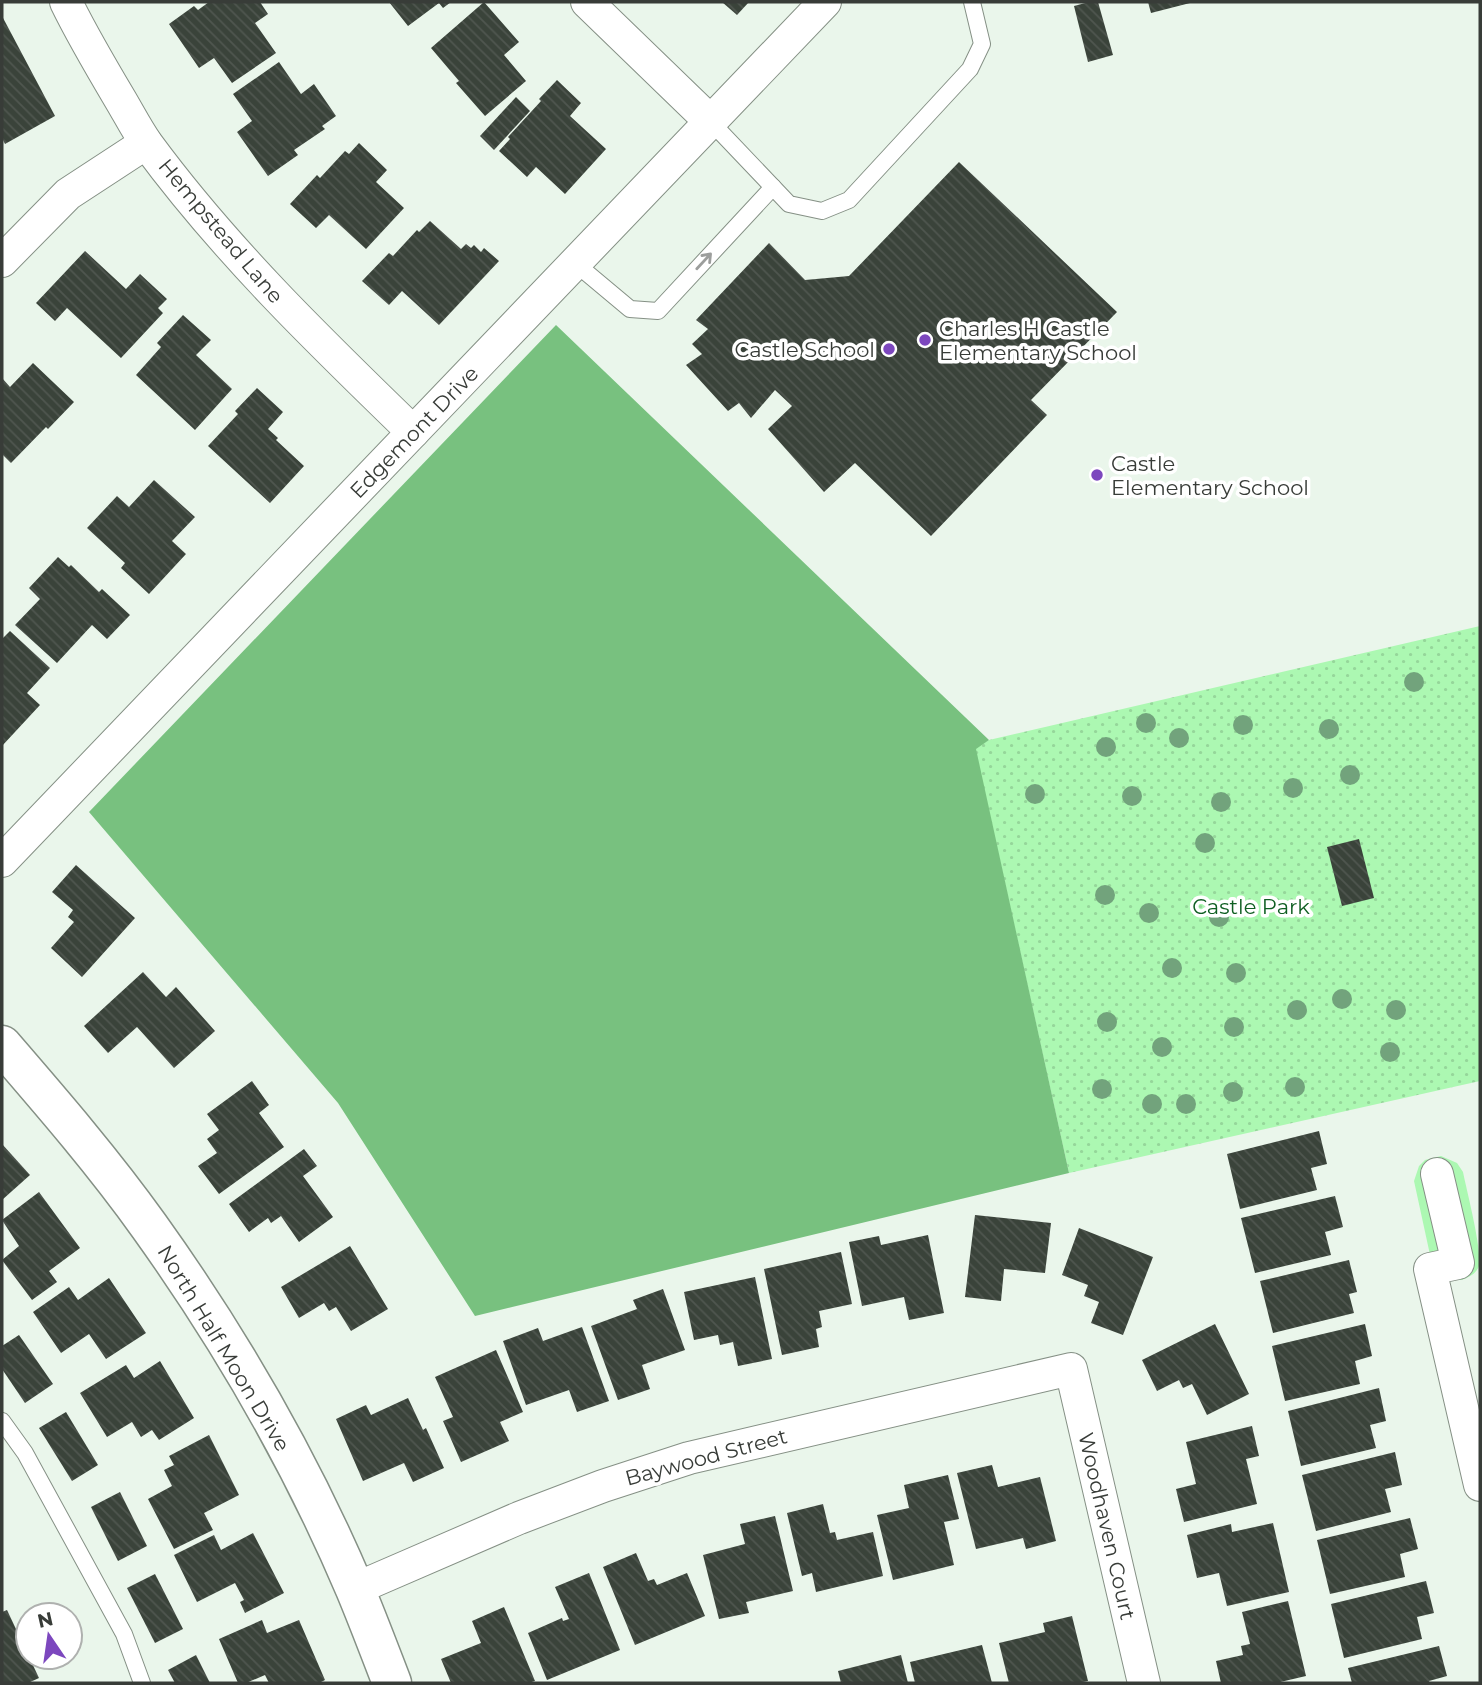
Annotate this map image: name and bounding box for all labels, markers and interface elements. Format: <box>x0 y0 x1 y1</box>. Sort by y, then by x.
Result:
street label: Hempstead Lane <box>153 154 289 308</box>
one-way arrow <box>696 253 713 270</box>
place label: Charles H Castle Elementary School <box>939 316 1137 365</box>
marker: Charles H Castle Elementary School <box>917 332 933 348</box>
place label: Castle School <box>735 337 875 362</box>
marker: Castle School <box>881 341 897 357</box>
street label: Edgemont Drive <box>345 361 483 503</box>
place label: Castle Elementary School <box>1111 451 1309 500</box>
marker: Castle Elementary School <box>1089 467 1105 483</box>
park label: Castle Park <box>1192 894 1310 919</box>
street label: North Half Moon Drive <box>153 1240 295 1456</box>
street label: Baywood Street <box>622 1423 790 1491</box>
street label: Woodhaven Court <box>1073 1430 1141 1622</box>
north arrow <box>14 1601 84 1671</box>
text: N <box>35 1607 55 1633</box>

